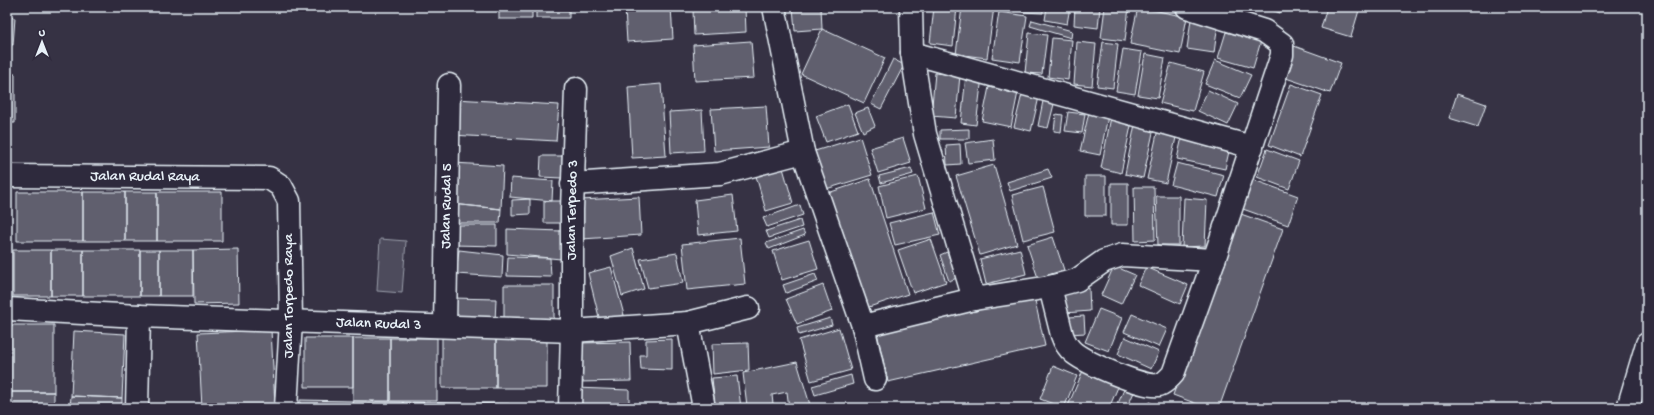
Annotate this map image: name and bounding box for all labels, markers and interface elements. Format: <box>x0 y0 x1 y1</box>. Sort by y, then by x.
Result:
north arrow <box>22 22 62 62</box>
text: U <box>39 28 46 40</box>
street label: Jalan Terpedo 3 <box>563 159 583 260</box>
street label: Jalan Rudal 5 <box>437 163 457 249</box>
street label: Jalan Rudal Raya <box>90 168 200 186</box>
street label: Jalan Torpedo Raya <box>280 233 298 358</box>
street label: Jalan Rudal 3 <box>336 314 422 335</box>

